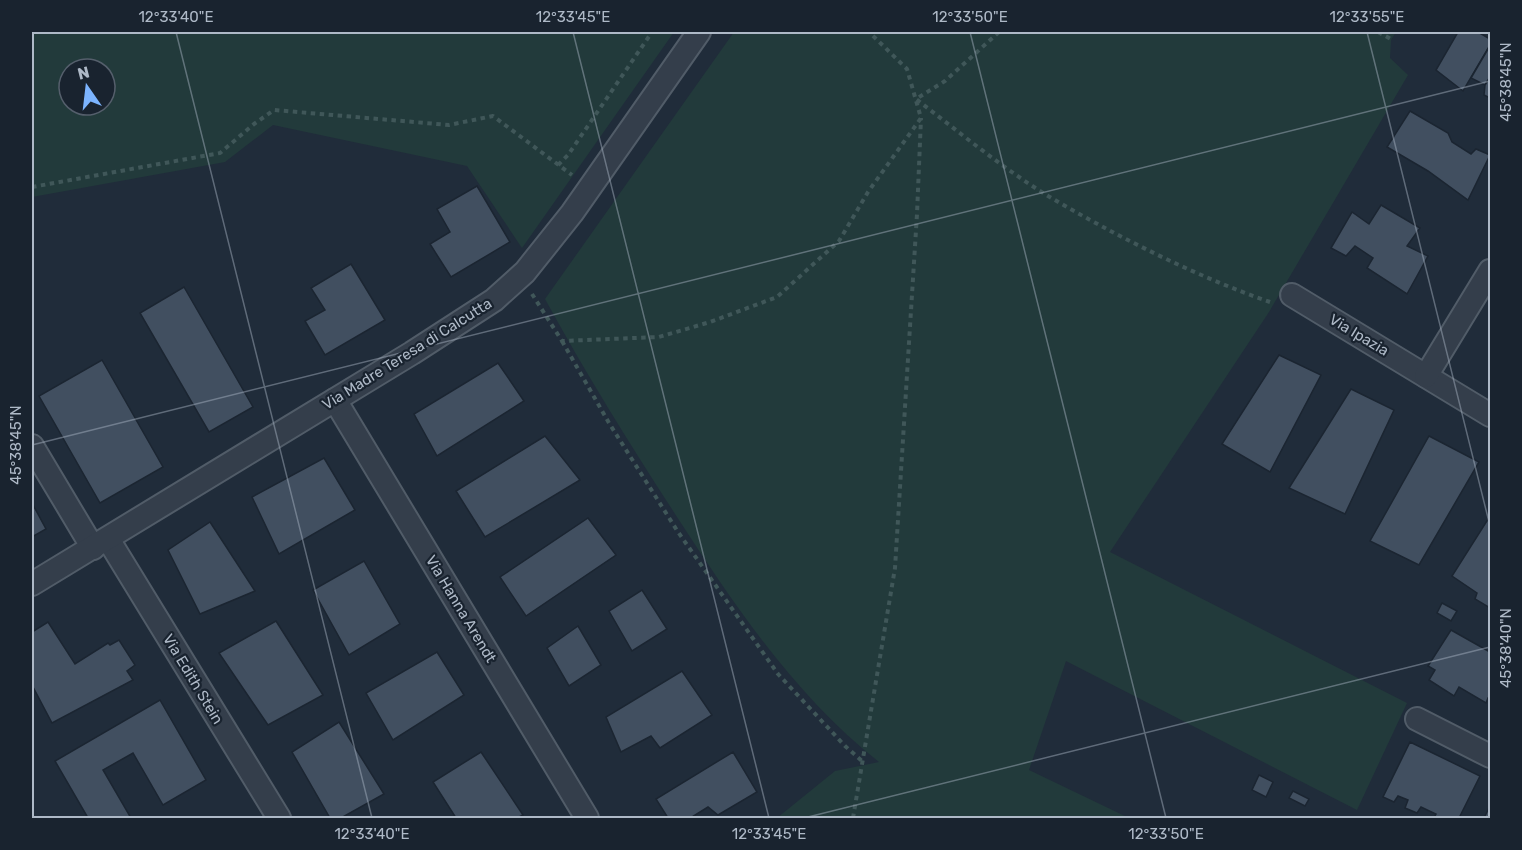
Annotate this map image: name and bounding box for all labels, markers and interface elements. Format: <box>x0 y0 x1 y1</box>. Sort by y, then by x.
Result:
text: 12°33'40"E <box>138 8 214 26</box>
text: 12°33'45"E <box>536 8 610 26</box>
text: 12°33'50"E <box>932 8 1008 26</box>
text: 12°33'55"E <box>1330 8 1404 26</box>
text: 45°38'45"N <box>1497 42 1515 122</box>
north arrow <box>57 57 117 117</box>
text: N <box>76 62 91 84</box>
street label: Via Madre Teresa di Calcutta <box>319 294 495 414</box>
street label: Via Ipazia <box>1326 310 1392 360</box>
text: 45°38'45"N <box>7 405 25 485</box>
street label: Via Hanna Arendt <box>422 552 500 666</box>
text: 45°38'40"N <box>1497 608 1515 688</box>
street label: Via Edith Stein <box>159 631 227 727</box>
text: 12°33'40"E <box>334 825 410 843</box>
text: 12°33'45"E <box>732 825 806 843</box>
text: 12°33'50"E <box>1128 825 1204 843</box>

